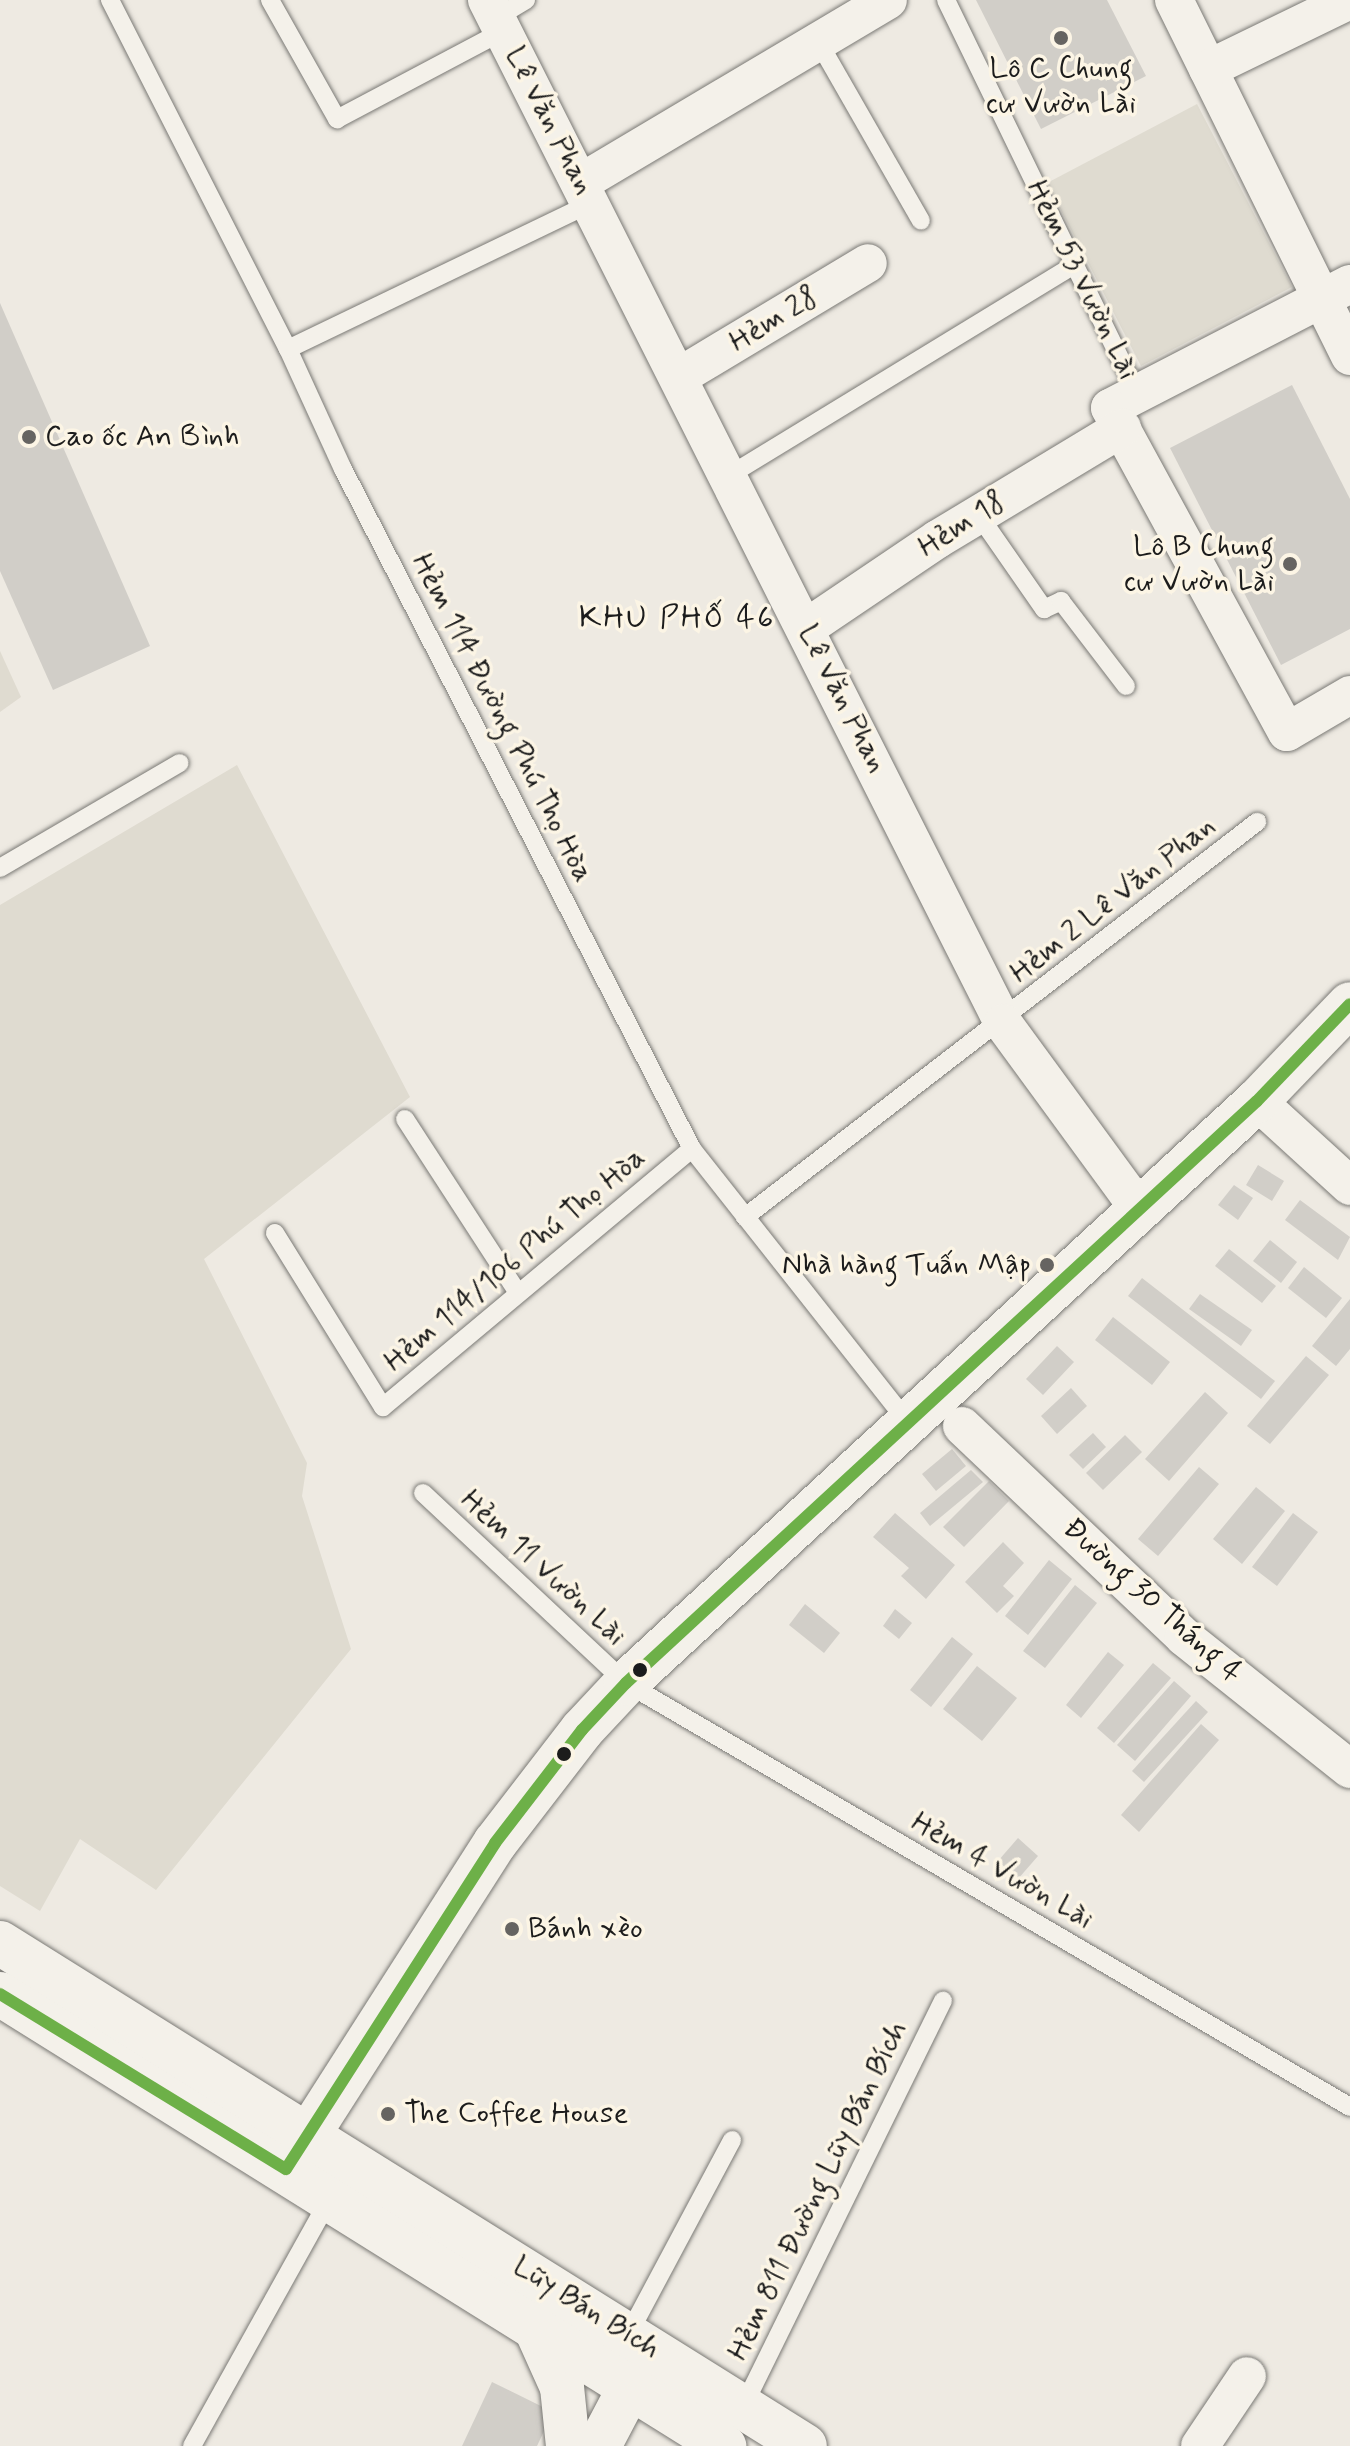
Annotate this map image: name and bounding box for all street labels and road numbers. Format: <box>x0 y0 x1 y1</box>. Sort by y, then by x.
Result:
street label: Lê Văn Phan <box>494 36 604 206</box>
street label: Hẻm 53 Vườn Lài <box>1018 173 1146 387</box>
street label: Hẻm 28 <box>723 279 825 361</box>
street label: Hẻm 18 <box>912 484 1012 566</box>
street label: Hẻm 114 Đường Phú Thọ Hòa <box>404 548 600 888</box>
street label: Lê Văn Phan <box>787 614 897 784</box>
street label: Hẻm 2 Lê Văn Phan <box>999 805 1227 995</box>
street label: Hẻm 114/106 Phú Thọ Hòa <box>377 1140 653 1380</box>
street label: Hẻm 11 Vườn Lài <box>452 1481 634 1655</box>
street label: Đường 30 Tháng 4 <box>1055 1511 1249 1691</box>
street label: Hẻm 4 Vườn Lài <box>904 1804 1100 1938</box>
street label: Hẻm 811 Đường Lũy Bán Bích <box>720 2015 916 2367</box>
street label: Lũy Bán Bích <box>505 2248 667 2368</box>

